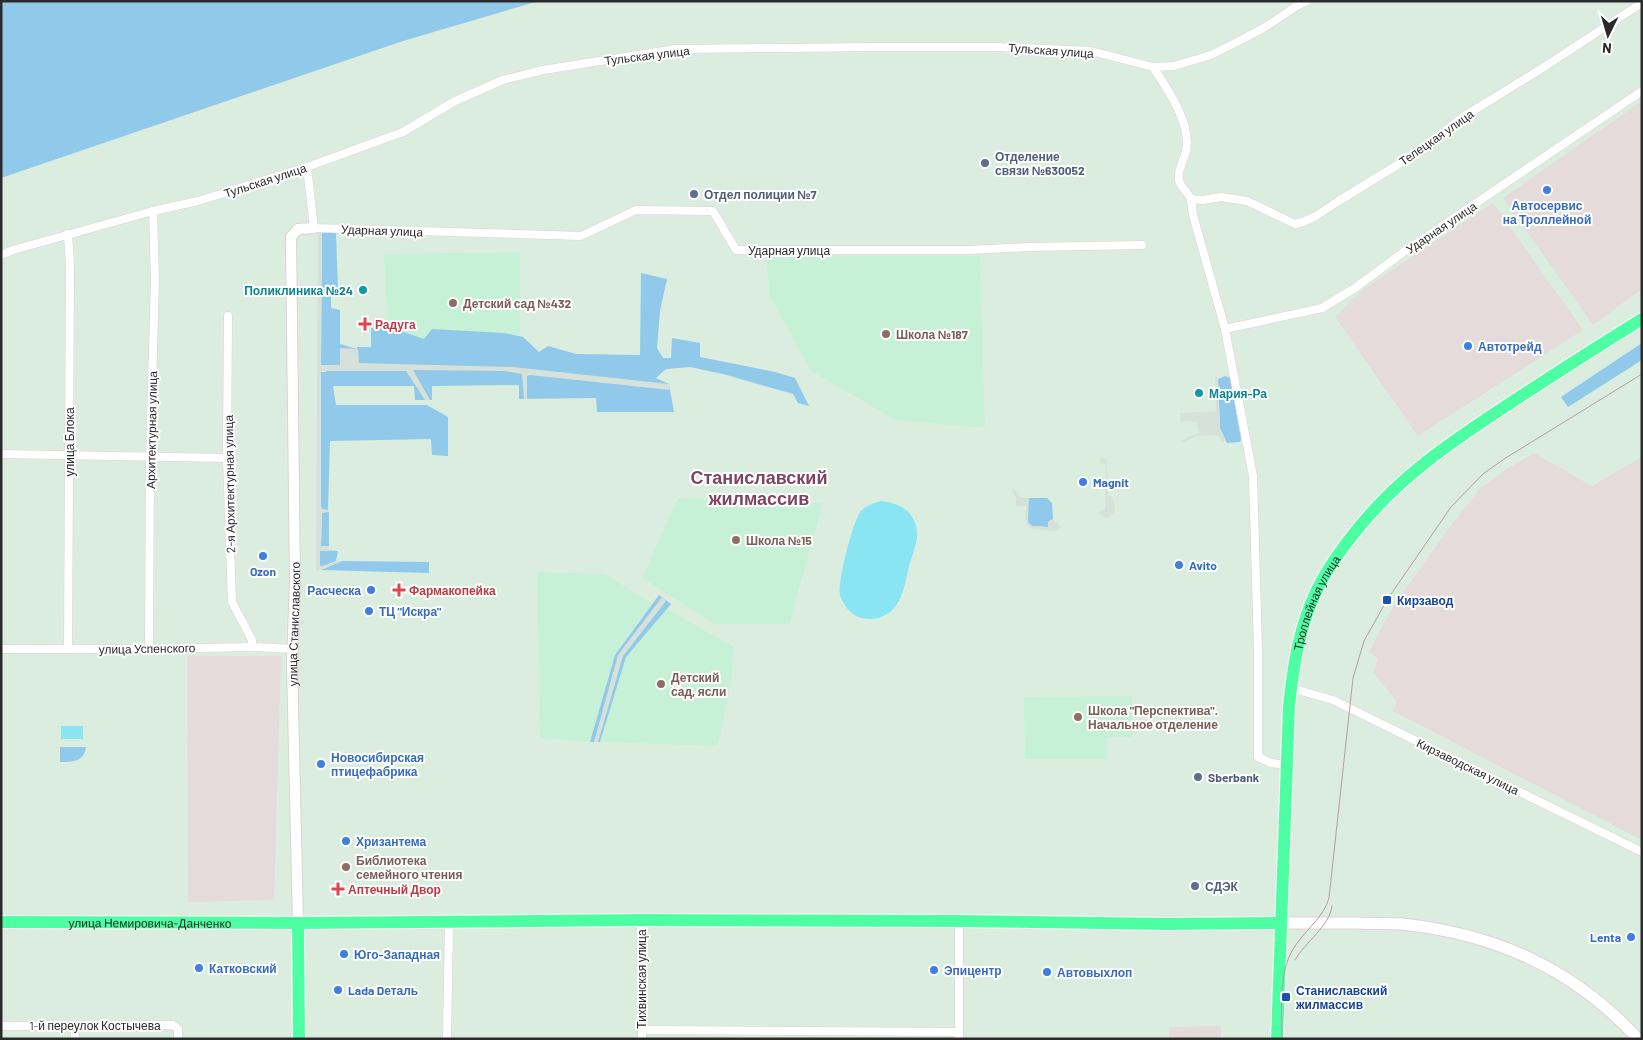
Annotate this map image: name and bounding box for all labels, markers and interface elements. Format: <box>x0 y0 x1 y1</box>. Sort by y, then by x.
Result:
north arrow <box>1583 10 1633 60</box>
street label: Тульская улица <box>1008 40 1095 61</box>
text: N <box>1601 40 1612 57</box>
street label: Тульская улица <box>604 43 691 68</box>
street label: Телецкая улица <box>1396 106 1477 169</box>
place label: Отделение связи №630052 <box>995 149 1085 177</box>
marker: Отделение связи №630052 <box>979 157 991 169</box>
street label: Тульская улица <box>222 160 309 201</box>
marker: Автосервис на Троллейной <box>1541 184 1553 196</box>
place label: Отдел полиции №7 <box>704 187 817 202</box>
marker: Отдел полиции №7 <box>688 188 700 200</box>
street label: Ударная улица <box>1403 198 1480 257</box>
place label: Автосервис на Троллейной <box>1503 198 1591 227</box>
street label: Ударная улица <box>341 222 424 239</box>
street label: Ударная улица <box>748 243 830 258</box>
place label: Поликлиника №24 <box>244 283 353 297</box>
marker: Поликлиника №24 <box>357 284 369 296</box>
place label: Детский сад №432 <box>463 296 571 311</box>
marker: Детский сад №432 <box>447 297 459 309</box>
place label: Радуга <box>375 317 416 332</box>
marker: Радуга <box>359 318 371 330</box>
place label: Школа №187 <box>896 327 968 341</box>
marker: Школа №187 <box>880 328 892 340</box>
place label: Автотрейд <box>1478 339 1542 354</box>
marker: Автотрейд <box>1462 340 1474 352</box>
street label: Архитектурная улица <box>143 371 160 489</box>
place label: Мария-Ра <box>1209 386 1267 401</box>
marker: Мария-Ра <box>1193 387 1205 399</box>
street label: улица Блока <box>62 407 77 477</box>
street label: 2-я Архитектурная улица <box>221 415 238 553</box>
district label: Станиславский жилмассив <box>691 466 828 509</box>
place label: Magnit <box>1093 475 1129 489</box>
marker: Magnit <box>1077 476 1089 488</box>
place label: Школа №15 <box>746 533 812 547</box>
marker: Школа №15 <box>730 534 742 546</box>
marker: Ozon <box>257 550 269 562</box>
street label: Троллейная улица <box>1290 552 1343 652</box>
place label: Avito <box>1189 558 1217 572</box>
marker: Avito <box>1173 559 1185 571</box>
street label: улица Станиславского <box>285 562 302 686</box>
place label: Ozon <box>250 564 276 578</box>
place label: Расческа <box>307 583 361 597</box>
place label: Фармакопейка <box>409 583 496 598</box>
marker: Расческа <box>365 584 377 596</box>
marker: Фармакопейка <box>393 584 405 596</box>
place label: Кирзавод <box>1397 593 1454 608</box>
marker: Кирзавод <box>1381 594 1393 606</box>
place label: ТЦ "Искра" <box>379 604 442 619</box>
marker: ТЦ "Искра" <box>363 605 375 617</box>
street label: улица Успенского <box>98 640 196 657</box>
place label: Детский сад, ясли <box>671 670 726 699</box>
marker: Детский сад, ясли <box>655 678 667 690</box>
place label: Школа "Перспектива". Начальное отделение <box>1088 703 1218 732</box>
marker: Школа "Перспектива". Начальное отделение <box>1072 711 1084 723</box>
street label: Кирзаводская улица <box>1414 735 1522 798</box>
place label: Новосибирская птицефабрика <box>331 750 424 779</box>
marker: Новосибирская птицефабрика <box>315 758 327 770</box>
place label: Sberbank <box>1208 770 1260 784</box>
marker: Sberbank <box>1192 771 1204 783</box>
place label: Хризантема <box>356 834 427 849</box>
marker: Хризантема <box>340 835 352 847</box>
place label: Библиотека семейного чтения <box>356 853 462 881</box>
marker: Библиотека семейного чтения <box>340 861 352 873</box>
place label: СДЭК <box>1205 879 1239 894</box>
marker: СДЭК <box>1189 880 1201 892</box>
place label: Аптечный Двор <box>348 882 441 897</box>
marker: Аптечный Двор <box>332 883 344 895</box>
street label: улица Немировича-Данченко <box>68 915 232 931</box>
street label: Тихвинская улица <box>634 929 649 1029</box>
place label: Lenta <box>1590 930 1621 944</box>
marker: Lenta <box>1625 931 1637 943</box>
place label: Юго-Западная <box>354 947 440 962</box>
marker: Юго-Западная <box>338 948 350 960</box>
place label: Катковский <box>209 961 277 975</box>
marker: Катковский <box>193 962 205 974</box>
place label: Эпицентр <box>944 963 1002 978</box>
marker: Эпицентр <box>928 964 940 976</box>
place label: Автовыхлоп <box>1057 965 1132 979</box>
marker: Автовыхлоп <box>1041 966 1053 978</box>
place label: Lada Dеталь <box>348 983 418 997</box>
place label: Станиславский жилмассив <box>1295 983 1387 1011</box>
marker: Lada Dеталь <box>332 984 344 996</box>
marker: Станиславский жилмассив <box>1280 991 1292 1003</box>
street label: 1-й переулок Костычева <box>29 1018 161 1033</box>

